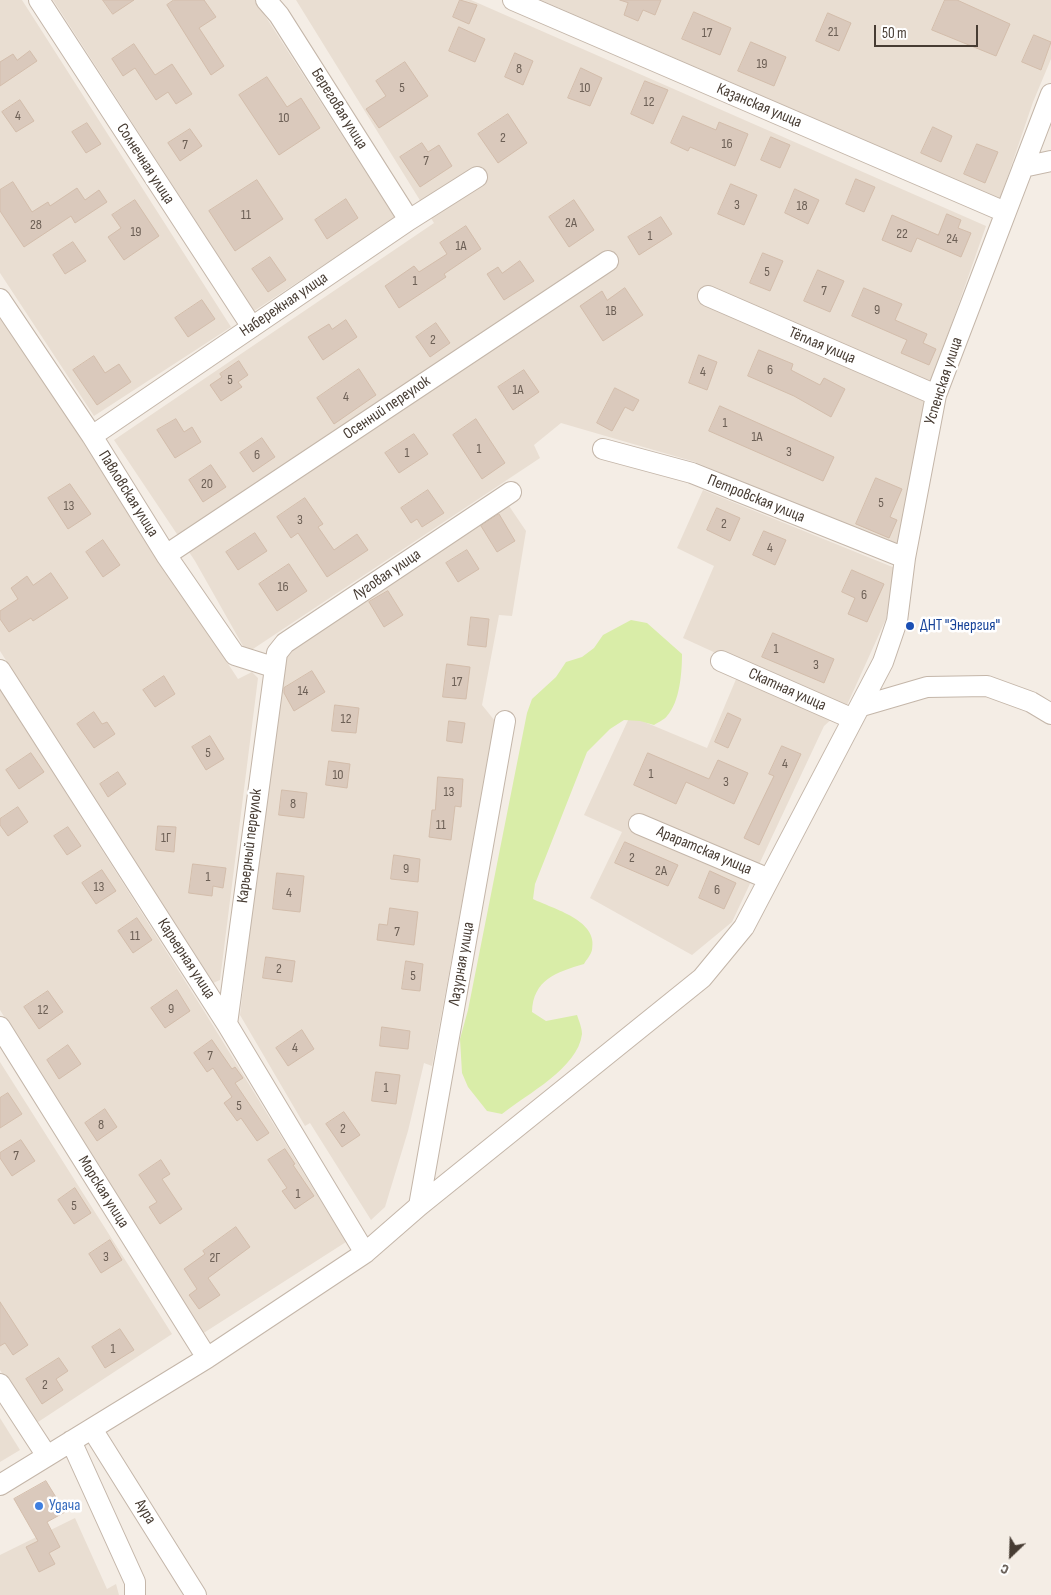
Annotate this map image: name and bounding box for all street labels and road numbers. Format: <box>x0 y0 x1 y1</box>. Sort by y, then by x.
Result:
street label: Береговая улица <box>307 65 371 153</box>
street label: Казанская улица <box>714 79 804 133</box>
street label: Солнечная улица <box>112 120 178 208</box>
street label: Набережная улица <box>236 269 332 341</box>
street label: Тёплая улица <box>786 323 858 369</box>
street label: Успенская улица <box>921 335 967 427</box>
street label: Осенний переулок <box>340 372 434 444</box>
street label: Павловская улица <box>94 447 162 541</box>
street label: Петровская улица <box>705 471 807 527</box>
street label: Луговая улица <box>349 545 425 605</box>
street label: Скатная улица <box>745 664 829 716</box>
street label: Карьерный переулок <box>233 788 267 904</box>
street label: Араратская улица <box>654 822 754 880</box>
street label: Карьерная улица <box>153 915 219 1003</box>
street label: Лазурная улица <box>445 921 479 1007</box>
street label: Морская улица <box>73 1152 133 1232</box>
street label: Аура <box>130 1496 160 1528</box>

